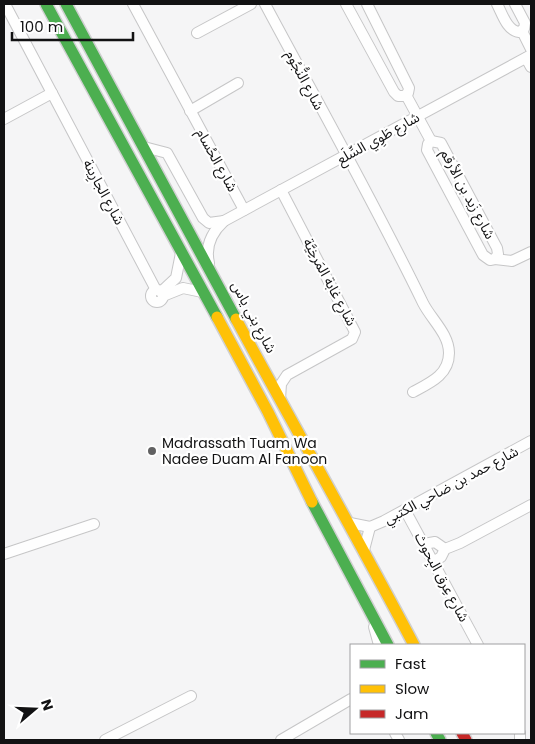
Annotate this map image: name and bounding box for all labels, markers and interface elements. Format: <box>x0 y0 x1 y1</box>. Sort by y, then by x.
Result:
scale bar <box>12 10 134 42</box>
text: 100 m <box>20 16 63 37</box>
street label: شارع النُّجُوم <box>280 46 329 114</box>
street label: شارع طَوِي السِّلَع <box>333 107 424 170</box>
street label: شارع الحُسام <box>190 125 243 196</box>
street label: شارع زَيد بن الأرقم <box>435 146 500 243</box>
street label: شارع الجارِينة <box>78 156 130 229</box>
street label: شارع غابة المَرخِيَّة <box>298 235 362 330</box>
street label: شارع بني ياس <box>226 278 281 357</box>
place label: Madrassath Tuam Wa Nadee Duam Al Fanoon <box>162 433 327 469</box>
street label: شارع حمد بن ضاحي الكتبي <box>380 441 522 530</box>
marker: Madrassath Tuam Wa Nadee Duam Al Fanoon <box>146 445 158 457</box>
street label: شارع عِرق البِحوث <box>409 529 474 626</box>
legend <box>350 644 525 734</box>
text: Fast <box>395 653 426 674</box>
text: Slow <box>395 678 430 699</box>
north arrow <box>10 684 60 734</box>
text: N <box>36 697 58 713</box>
text: Jam <box>395 703 429 724</box>

